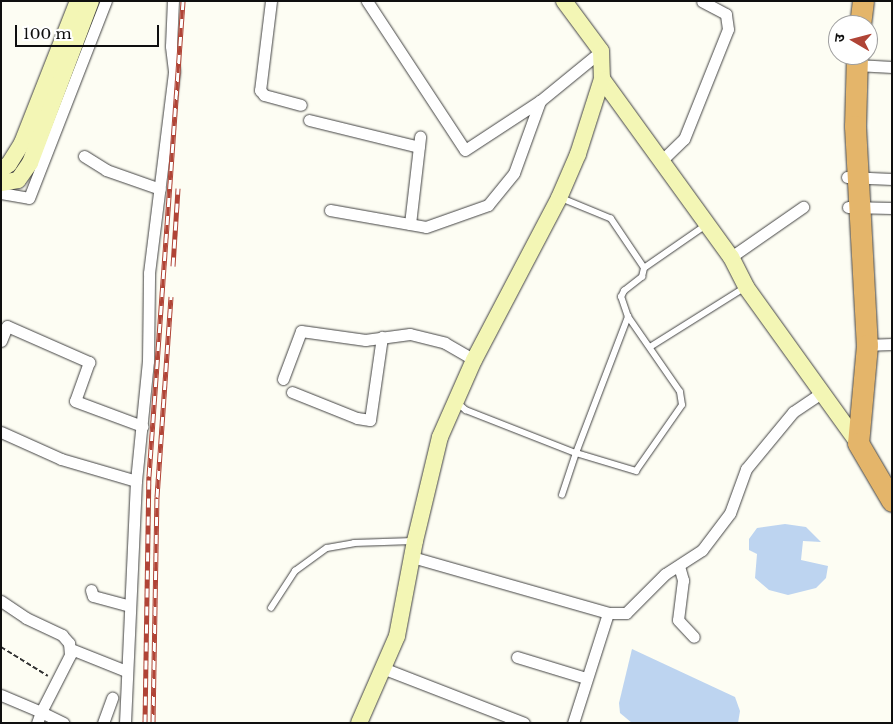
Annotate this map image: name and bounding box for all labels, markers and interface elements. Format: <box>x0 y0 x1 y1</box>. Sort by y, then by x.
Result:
scale bar <box>18 15 161 47</box>
north arrow <box>828 15 878 65</box>
text: 100 m <box>23 24 72 43</box>
text: उ <box>830 33 849 43</box>

